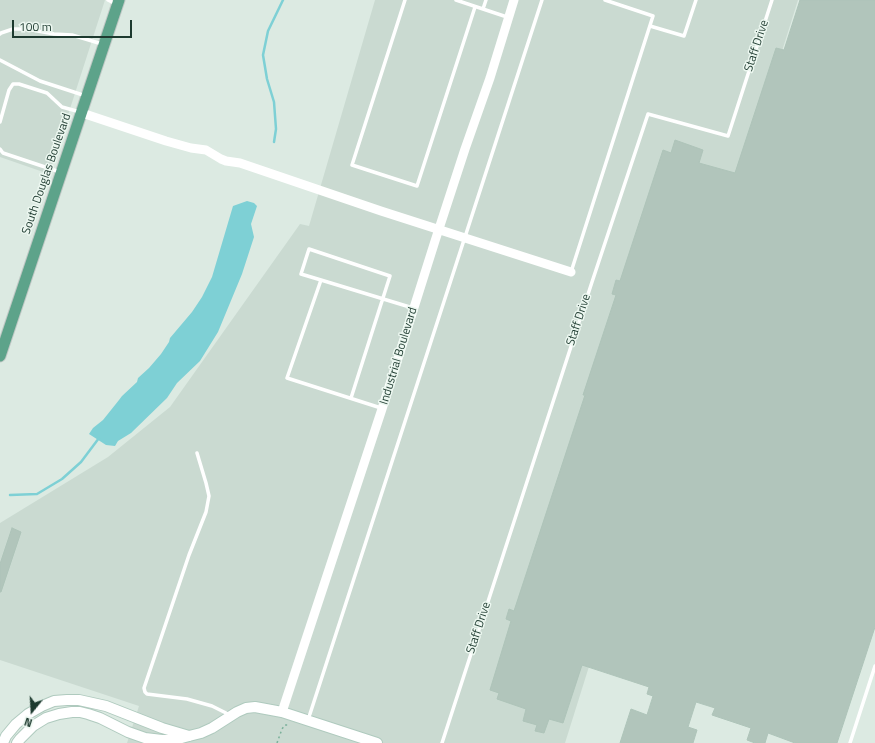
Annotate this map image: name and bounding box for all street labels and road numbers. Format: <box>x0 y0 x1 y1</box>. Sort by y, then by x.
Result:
street label: Staff Drive <box>742 18 772 74</box>
street label: South Douglas Boulevard <box>20 112 74 236</box>
street label: Staff Drive <box>564 292 594 348</box>
street label: Industrial Boulevard <box>377 306 421 406</box>
street label: Staff Drive <box>464 600 494 656</box>

